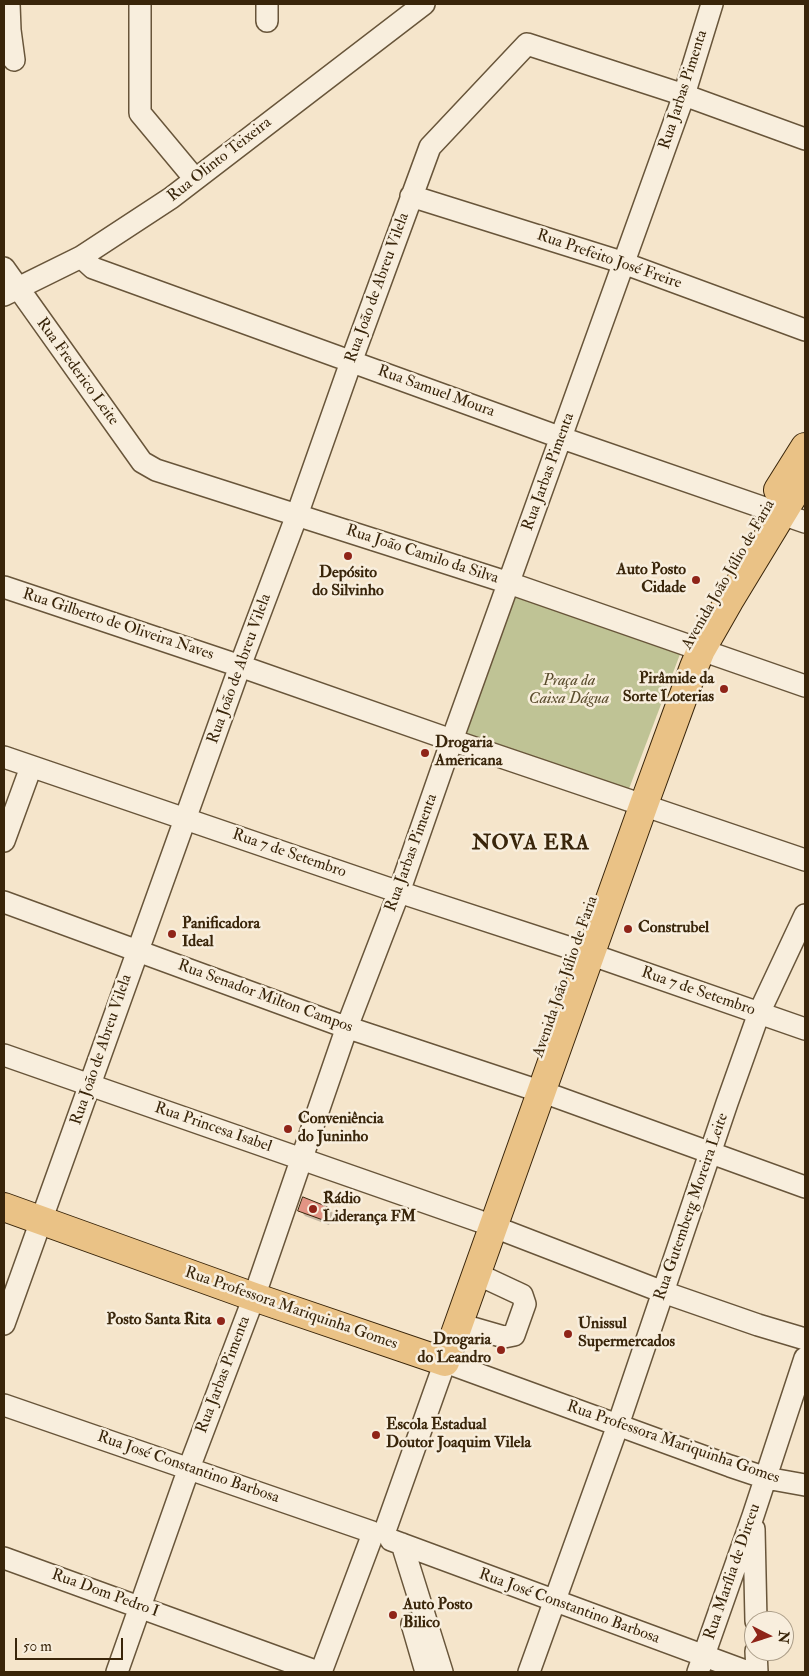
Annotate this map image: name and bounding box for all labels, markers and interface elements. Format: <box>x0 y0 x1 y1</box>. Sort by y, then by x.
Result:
street label: Rua Jarbas Pimenta <box>656 28 712 152</box>
street label: Rua Olinto Teixeira <box>164 114 276 206</box>
street label: Rua João de Abreu Vilela <box>342 210 414 366</box>
street label: Rua Prefeito José Freire <box>534 226 684 294</box>
street label: Rua Frederico Leite <box>32 314 122 430</box>
street label: Rua Samuel Moura <box>375 362 497 422</box>
street label: Rua Jarbas Pimenta <box>519 410 579 534</box>
street label: Avenida João Júlio de Faria <box>678 497 780 653</box>
street label: Rua João Camilo da Silva <box>343 521 501 589</box>
marker: Depósito do Silvinho <box>342 550 354 562</box>
place label: Auto Posto Cidade <box>617 561 686 599</box>
place label: Depósito do Silvinho <box>312 564 384 602</box>
marker: Auto Posto Cidade <box>690 574 702 586</box>
street label: Rua Gilberto de Oliveira Naves <box>20 585 216 665</box>
street label: Rua João de Abreu Vilela <box>204 591 276 747</box>
place label: Pirâmide da Sorte Loterias <box>623 670 714 708</box>
park label: Praça da Caixa Dágua <box>529 672 609 710</box>
marker: Pirâmide da Sorte Loterias <box>718 683 730 695</box>
place label: Drogaria Americana <box>435 734 502 772</box>
marker: Drogaria Americana <box>419 747 431 759</box>
street label: Rua Jarbas Pimenta <box>382 791 442 915</box>
street label: Rua 7 de Setembro <box>229 825 349 883</box>
district label: NOVA ERA <box>471 831 591 857</box>
street label: Avenida João Júlio de Faria <box>529 894 603 1060</box>
place label: Panificadora Ideal <box>182 915 260 953</box>
place label: Construbel <box>638 919 709 939</box>
marker: Construbel <box>622 923 634 935</box>
marker: Panificadora Ideal <box>166 928 178 940</box>
street label: Rua Senador Milton Campos <box>175 956 355 1038</box>
street label: Rua 7 de Setembro <box>638 963 758 1021</box>
street label: Rua João de Abreu Vilela <box>67 972 137 1128</box>
street label: Rua Princesa Isabel <box>152 1099 274 1157</box>
place label: Conveniência do Juninho <box>298 1110 384 1148</box>
street label: Rua Gutemberg Moreira Leite <box>651 1111 733 1303</box>
marker: Conveniência do Juninho <box>282 1123 294 1135</box>
place label: Rádio Liderança FM <box>323 1190 416 1228</box>
marker: Rádio Liderança FM <box>307 1203 319 1215</box>
street label: Rua Professora Mariquinha Gomes <box>182 1263 400 1355</box>
place label: Posto Santa Rita <box>107 1311 211 1331</box>
street label: Rua Jarbas Pimenta <box>193 1314 255 1436</box>
marker: Posto Santa Rita <box>215 1315 227 1327</box>
place label: Unissul Supermercados <box>578 1315 675 1353</box>
marker: Unissul Supermercados <box>562 1328 574 1340</box>
place label: Drogaria do Leandro <box>418 1331 491 1369</box>
marker: Drogaria do Leandro <box>495 1344 507 1356</box>
street label: Rua Professora Mariquinha Gomes <box>564 1397 782 1489</box>
place label: Escola Estadual Doutor Joaquim Vilela <box>386 1416 531 1454</box>
street label: Rua José Constantino Barbosa <box>94 1428 282 1508</box>
marker: Escola Estadual Doutor Joaquim Vilela <box>370 1429 382 1441</box>
street label: Rua Marília de Dirceu <box>701 1501 765 1643</box>
street label: Rua José Constantino Barbosa <box>476 1565 662 1649</box>
street label: Rua Dom Pedro I <box>49 1566 161 1622</box>
place label: Auto Posto Bilico <box>403 1596 472 1634</box>
marker: Auto Posto Bilico <box>387 1609 399 1621</box>
north arrow <box>744 1611 794 1661</box>
scale bar <box>18 1628 125 1660</box>
text: N <box>774 1630 792 1644</box>
text: 50 m <box>23 1637 52 1656</box>

